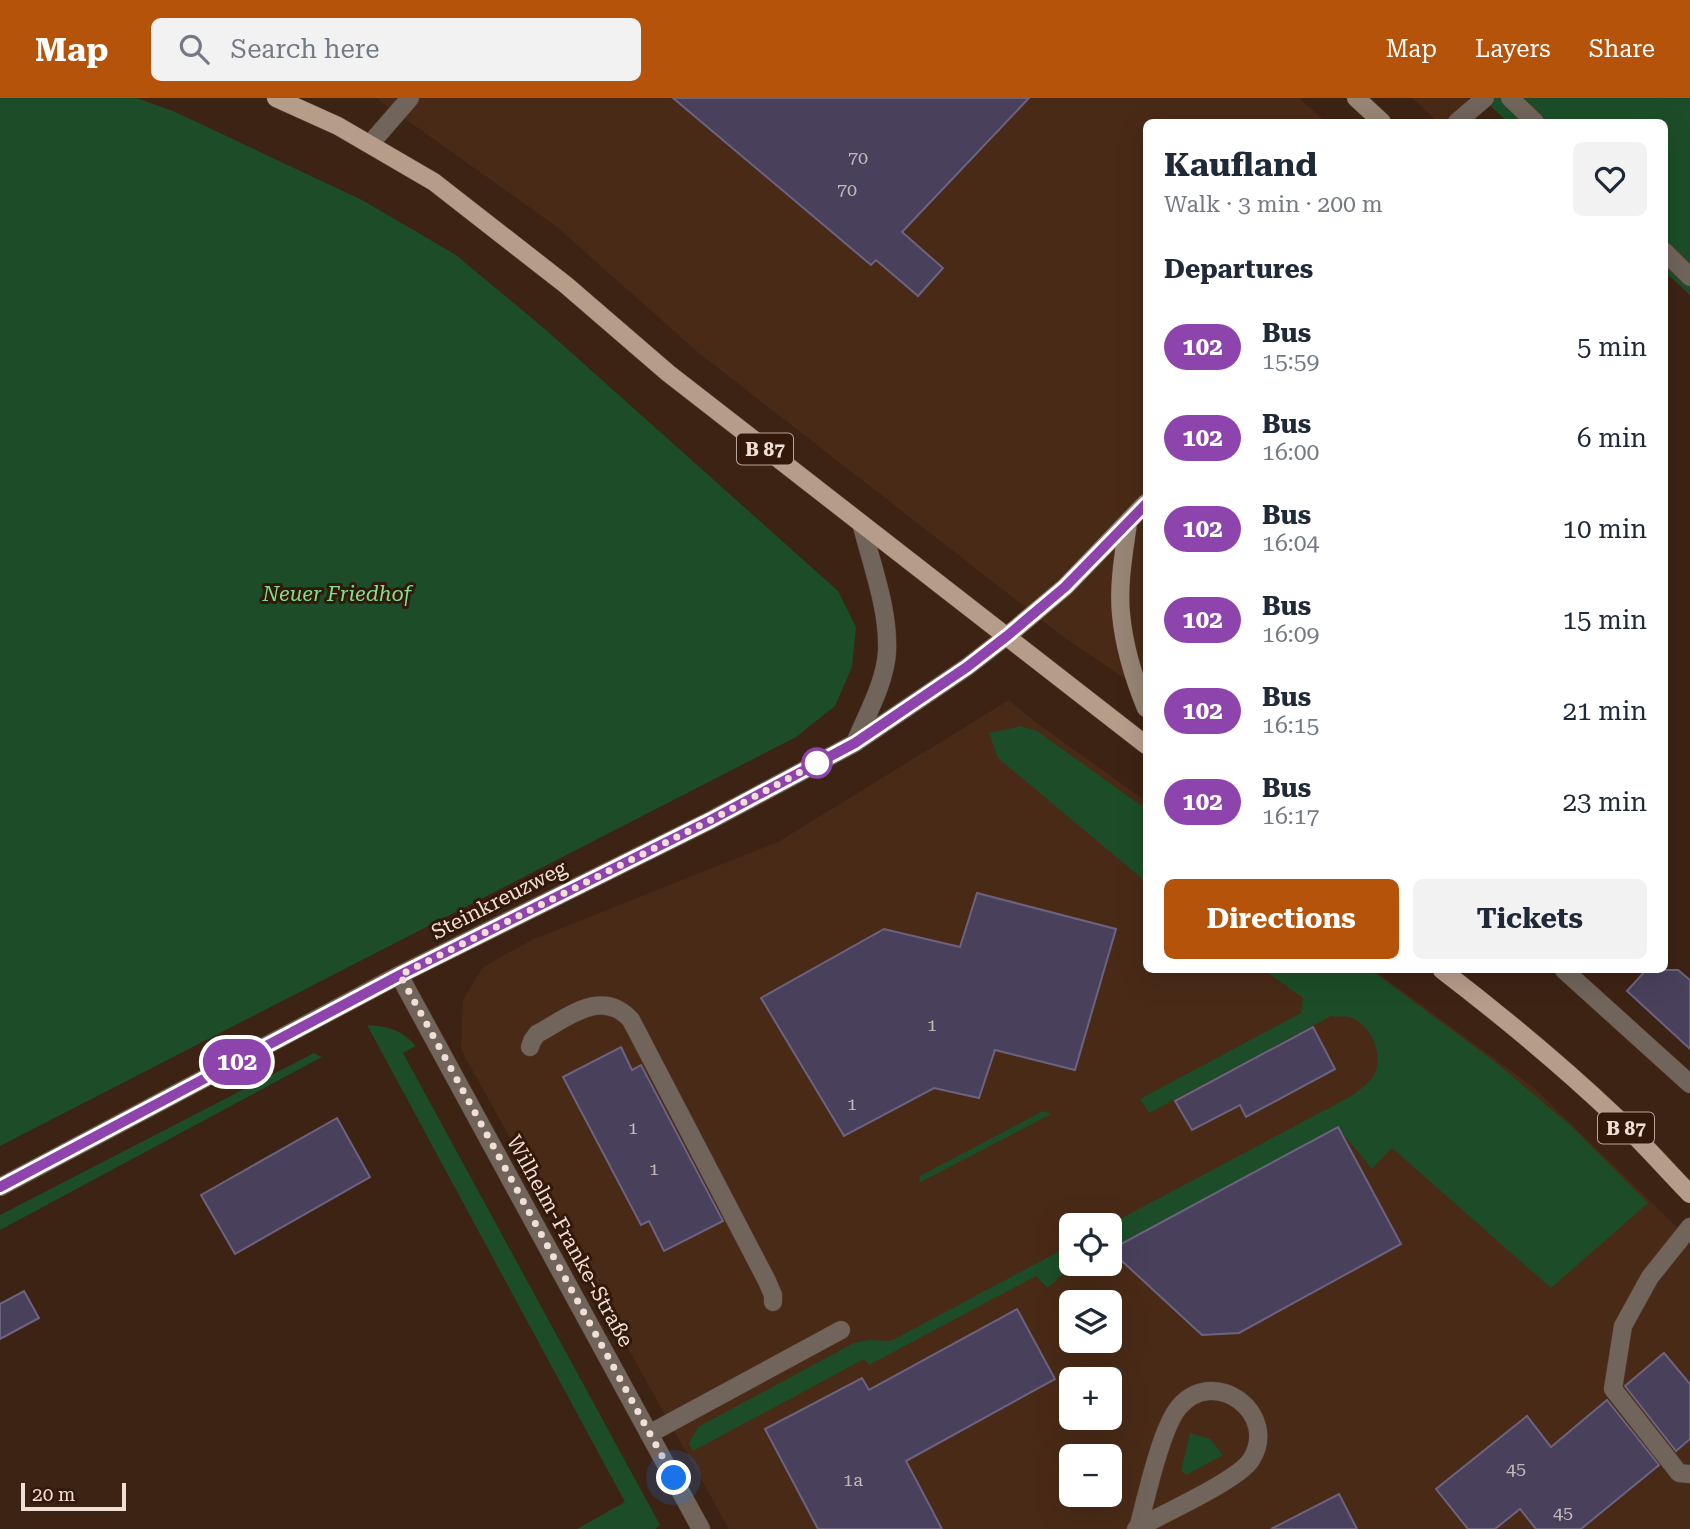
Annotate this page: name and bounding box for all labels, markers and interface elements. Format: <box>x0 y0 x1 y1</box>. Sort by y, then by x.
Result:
search box <box>151 18 641 81</box>
text: Map <box>35 30 109 69</box>
icon: search <box>175 30 213 68</box>
text: Search here <box>231 34 380 64</box>
text: Map <box>1386 35 1437 63</box>
text: Layers <box>1475 35 1551 63</box>
text: Share <box>1589 35 1655 63</box>
button: heart <box>1573 142 1647 216</box>
text: Kaufland <box>1164 145 1317 184</box>
house number: 70 <box>848 147 868 168</box>
house number: 70 <box>837 179 857 200</box>
text: Walk · 3 min · 200 m <box>1164 191 1383 218</box>
text: Departures <box>1164 254 1313 284</box>
text: Bus <box>1262 318 1311 348</box>
text: 5 min <box>1577 332 1647 362</box>
text: 102 <box>1182 333 1223 361</box>
text: 15:59 <box>1262 348 1319 375</box>
text: Bus <box>1262 409 1311 439</box>
text: 6 min <box>1577 423 1647 453</box>
text: 102 <box>1182 424 1223 452</box>
road number: B 87 <box>737 434 793 464</box>
text: 16:00 <box>1262 439 1319 466</box>
text: Bus <box>1262 500 1311 530</box>
text: 10 min <box>1563 514 1647 544</box>
text: 102 <box>1182 515 1223 543</box>
text: 16:04 <box>1262 530 1319 557</box>
park label: Neuer Friedhof <box>262 582 414 606</box>
text: Bus <box>1262 591 1311 621</box>
text: 15 min <box>1563 605 1647 635</box>
text: 102 <box>1182 606 1223 634</box>
text: 16:09 <box>1262 621 1319 648</box>
text: Bus <box>1262 682 1311 712</box>
text: 21 min <box>1563 696 1647 726</box>
text: 102 <box>1182 697 1223 725</box>
text: 16:15 <box>1262 712 1319 739</box>
unlabelled marker <box>802 748 832 778</box>
text: Bus <box>1262 773 1311 803</box>
text: 23 min <box>1563 787 1647 817</box>
text: 102 <box>1182 788 1223 816</box>
text: 16:17 <box>1262 803 1319 830</box>
street label: Steinkreuzweg <box>427 855 571 944</box>
button: Directions <box>1164 879 1399 959</box>
button: Tickets <box>1413 879 1647 959</box>
house number: 1 <box>927 1014 937 1035</box>
line badge: 102 <box>197 1039 277 1085</box>
text: 102 <box>217 1048 257 1076</box>
house number: 1 <box>847 1093 857 1114</box>
road number: B 87 <box>1598 1112 1654 1144</box>
house number: 1 <box>628 1117 638 1138</box>
street label: Wilhelm-Franke-Straße <box>502 1131 638 1351</box>
house number: 1 <box>649 1158 659 1179</box>
map controls <box>1059 1213 1122 1507</box>
button: locate <box>1059 1213 1122 1276</box>
button: layers <box>1059 1290 1122 1353</box>
button: + <box>1059 1367 1122 1430</box>
button: − <box>1059 1444 1122 1507</box>
house number: 45 <box>1506 1458 1526 1479</box>
your location <box>656 1460 691 1495</box>
house number: 1a <box>843 1469 863 1490</box>
scale bar <box>21 1480 126 1512</box>
text: 20 m <box>32 1483 75 1506</box>
house number: 45 <box>1553 1502 1573 1523</box>

